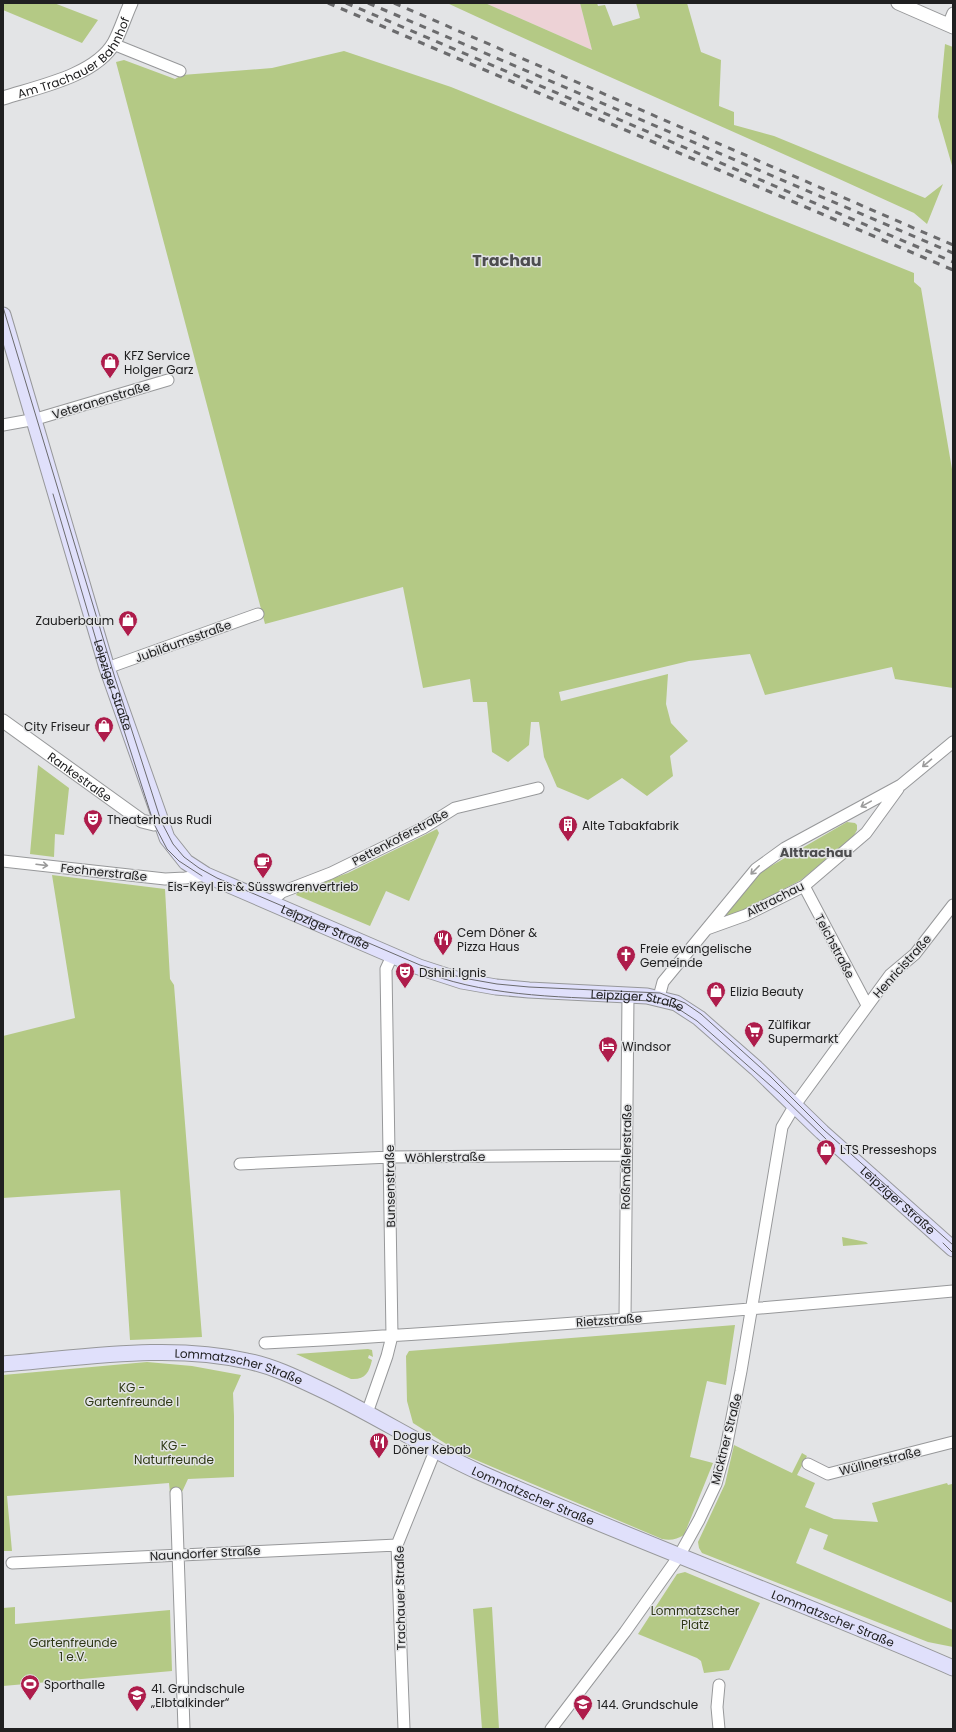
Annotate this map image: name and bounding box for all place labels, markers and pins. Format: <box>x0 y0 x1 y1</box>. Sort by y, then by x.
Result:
place label: KFZ Service Holger Garz <box>124 347 194 378</box>
shop icon: KFZ Service Holger Garz <box>99 351 121 379</box>
shop icon: Zauberbaum <box>117 609 139 637</box>
place label: Zauberbaum <box>35 612 114 629</box>
shop icon: City Friseur <box>93 715 115 743</box>
place label: City Friseur <box>24 718 91 735</box>
theatre icon: Theaterhaus Rudi <box>82 808 104 836</box>
place label: Theaterhaus Rudi <box>107 811 212 828</box>
building icon: Alte Tabakfabrik <box>557 814 579 842</box>
place label: Alte Tabakfabrik <box>582 817 680 834</box>
cafe icon: Eis-Keyl Eis & Süsswarenvertrieb <box>252 851 274 879</box>
place label: Eis-Keyl Eis & Süsswarenvertrieb <box>168 878 358 895</box>
place label: Cem Döner & Pizza Haus <box>457 924 537 955</box>
restaurant icon: Cem Döner & Pizza Haus <box>432 928 454 956</box>
place label: Freie evangelische Gemeinde <box>640 940 752 971</box>
church icon: Freie evangelische Gemeinde <box>615 944 637 972</box>
theatre icon: Dshini Ignis <box>394 961 416 989</box>
place label: Dshini Ignis <box>419 964 486 981</box>
shop icon: Elizia Beauty <box>705 980 727 1008</box>
place label: Elizia Beauty <box>730 983 804 1000</box>
place label: Zülfikar Supermarkt <box>768 1016 838 1047</box>
supermarket icon: Zülfikar Supermarkt <box>743 1020 765 1048</box>
hotel icon: Windsor <box>597 1035 619 1063</box>
place label: Windsor <box>622 1038 671 1055</box>
shop icon: LTS Presseshops <box>815 1138 837 1166</box>
place label: LTS Presseshops <box>840 1141 937 1158</box>
place label: Dogus Döner Kebab <box>393 1427 471 1458</box>
restaurant icon: Dogus Döner Kebab <box>368 1431 390 1459</box>
sports icon: Sporthalle <box>19 1673 41 1701</box>
place label: Sporthalle <box>44 1676 105 1693</box>
place label: 41. Grundschule „Elbtalkinder“ <box>150 1680 245 1711</box>
school or university icon: 41. Grundschule „Elbtalkinder“ <box>126 1684 148 1712</box>
school or university icon: 144. Grundschule <box>572 1693 594 1721</box>
place label: 144. Grundschule <box>597 1696 698 1713</box>

